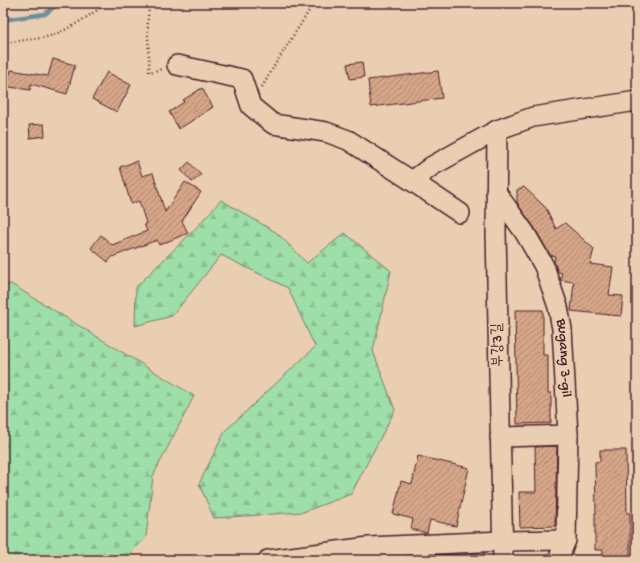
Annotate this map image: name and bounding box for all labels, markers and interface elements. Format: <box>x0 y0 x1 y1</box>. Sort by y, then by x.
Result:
street label: Bugang 3-gil <box>551 316 575 398</box>
street label: 부강3길 <box>489 323 507 367</box>

